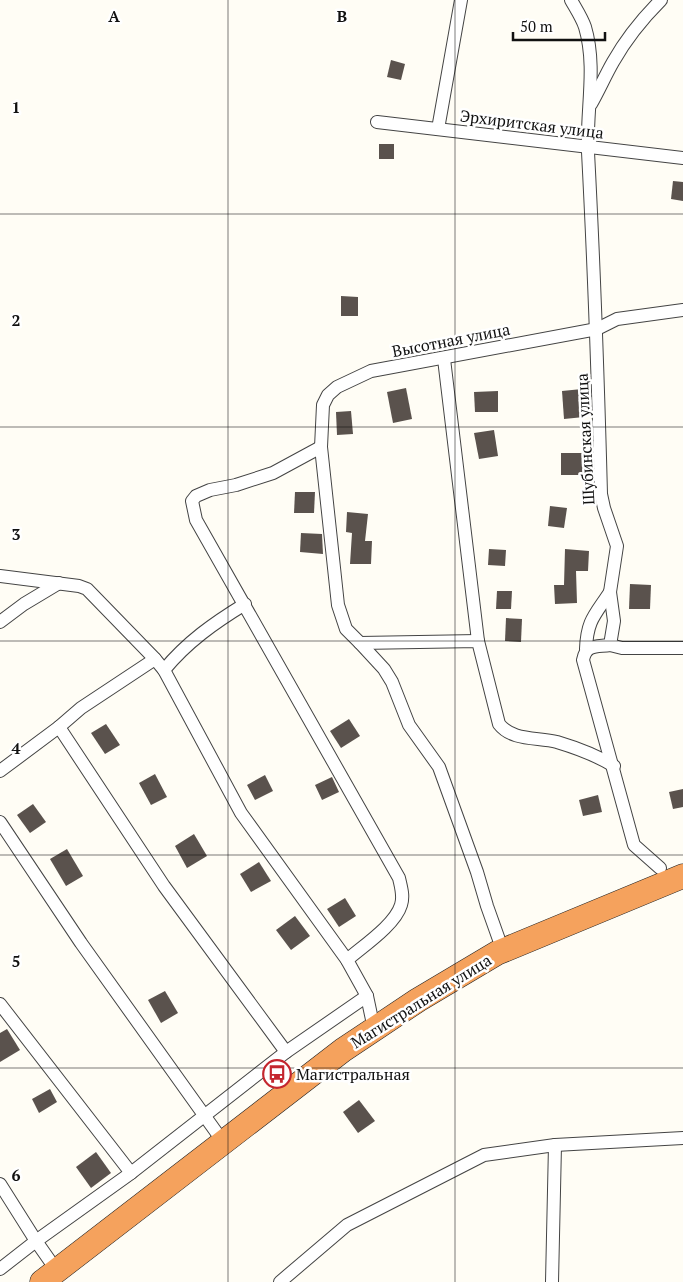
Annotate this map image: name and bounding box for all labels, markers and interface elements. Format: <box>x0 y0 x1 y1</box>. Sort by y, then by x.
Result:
text: A <box>108 5 120 27</box>
text: B <box>337 5 347 27</box>
scale bar <box>513 10 606 42</box>
text: 50 m <box>520 16 553 36</box>
text: 1 <box>11 96 21 118</box>
street label: Эрхиритская улица <box>459 104 605 144</box>
text: 2 <box>11 309 21 331</box>
street label: Высотная улица <box>390 318 512 362</box>
street label: Шубинская улица <box>571 373 599 505</box>
text: 3 <box>11 523 21 545</box>
text: 4 <box>11 737 21 759</box>
street label: Магистральная улица <box>346 949 496 1053</box>
text: 5 <box>11 950 21 972</box>
bus stop icon: Магистральная <box>262 1059 292 1089</box>
place label: Магистральная <box>296 1063 410 1085</box>
text: 6 <box>11 1164 21 1186</box>

